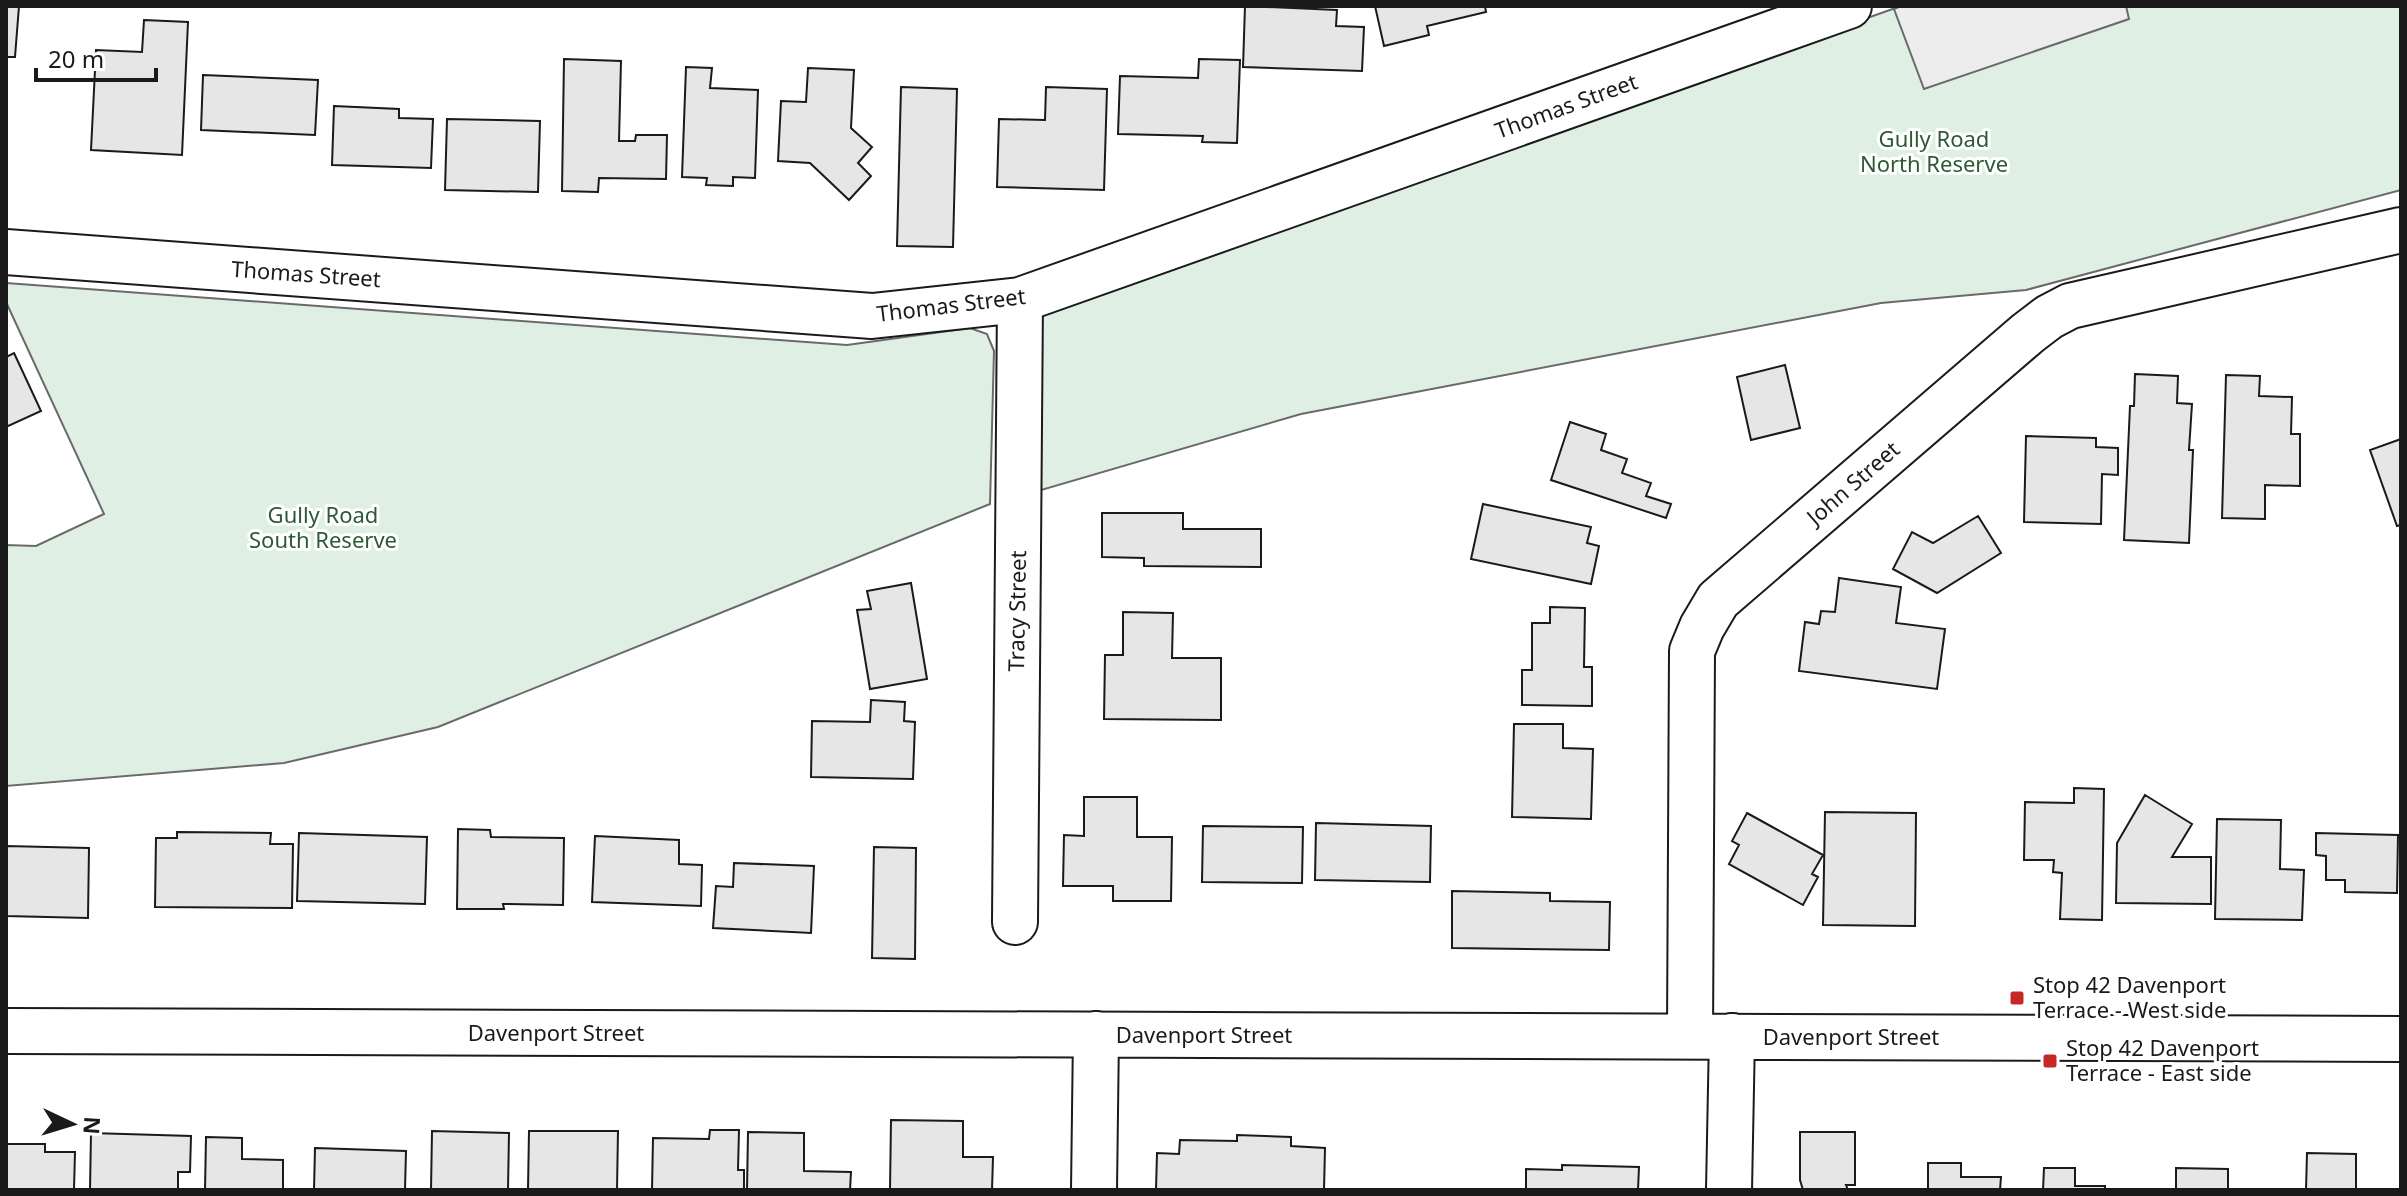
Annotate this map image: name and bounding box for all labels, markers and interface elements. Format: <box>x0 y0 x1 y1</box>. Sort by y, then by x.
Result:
scale bar <box>36 32 156 82</box>
text: 20 m <box>48 42 104 75</box>
street label: Thomas Street <box>1490 65 1641 145</box>
park label: Gully Road North Reserve <box>1860 123 2008 178</box>
street label: Thomas Street <box>230 253 382 293</box>
street label: Thomas Street <box>875 280 1027 328</box>
street label: John Street <box>1798 434 1905 532</box>
park label: Gully Road South Reserve <box>249 499 397 554</box>
street label: Tracy Street <box>1000 550 1032 672</box>
place label: Stop 42 Davenport Terrace - West side <box>2033 969 2226 1024</box>
marker: Stop 42 Davenport Terrace - West side <box>2008 989 2026 1007</box>
street label: Davenport Street <box>468 1017 644 1047</box>
street label: Davenport Street <box>1116 1019 1292 1049</box>
street label: Davenport Street <box>1763 1021 1939 1051</box>
place label: Stop 42 Davenport Terrace - East side <box>2066 1032 2259 1087</box>
marker: Stop 42 Davenport Terrace - East side <box>2041 1052 2059 1070</box>
north arrow <box>32 1084 112 1164</box>
text: N <box>77 1115 109 1135</box>

